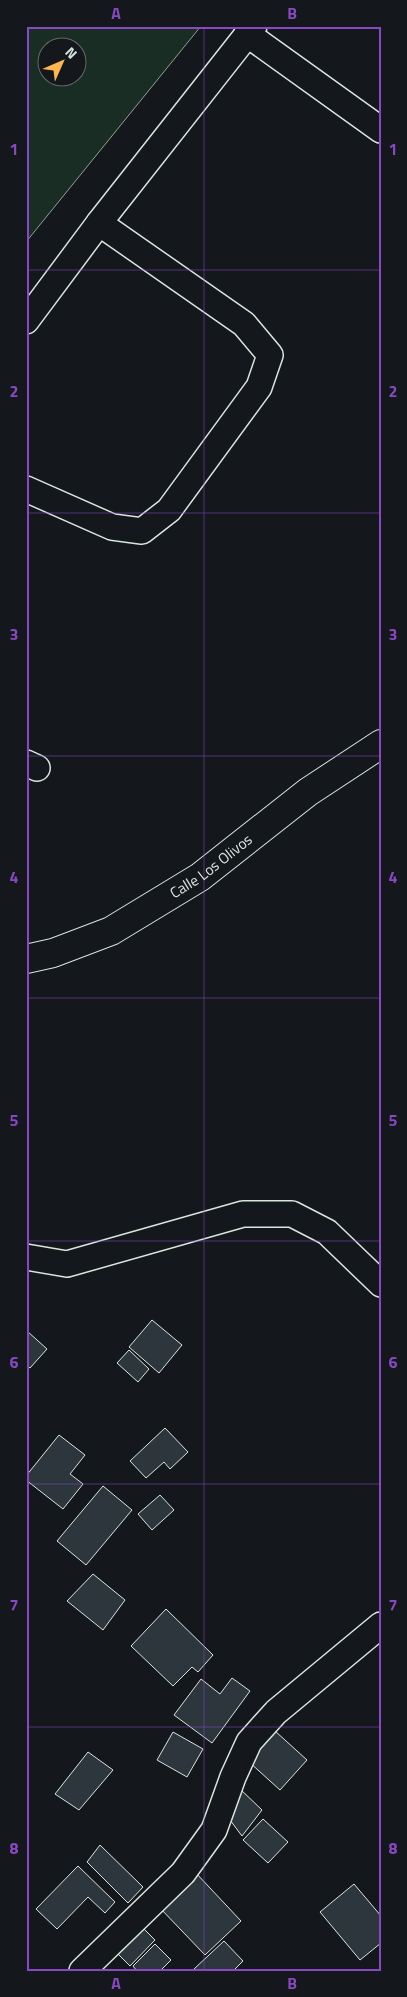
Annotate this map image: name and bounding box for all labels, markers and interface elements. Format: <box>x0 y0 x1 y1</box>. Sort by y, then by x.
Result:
text: A <box>111 1 121 25</box>
text: B <box>287 1 297 25</box>
north arrow <box>38 38 88 88</box>
text: N <box>61 42 82 63</box>
text: 1 <box>10 137 18 161</box>
text: 1 <box>389 137 397 161</box>
text: 2 <box>10 379 18 403</box>
text: 2 <box>389 379 397 403</box>
text: 3 <box>10 622 18 646</box>
text: 3 <box>389 622 397 646</box>
street label: Calle Los Olivos <box>165 828 257 904</box>
text: 4 <box>10 865 19 889</box>
text: 4 <box>389 865 398 889</box>
text: 5 <box>10 1108 19 1132</box>
text: 5 <box>389 1108 398 1132</box>
text: 6 <box>10 1350 19 1374</box>
text: 6 <box>389 1350 398 1374</box>
text: 7 <box>10 1593 18 1617</box>
text: 7 <box>389 1593 397 1617</box>
text: 8 <box>10 1836 19 1860</box>
text: 8 <box>389 1836 398 1860</box>
text: A <box>111 1971 121 1995</box>
text: B <box>287 1971 297 1995</box>

